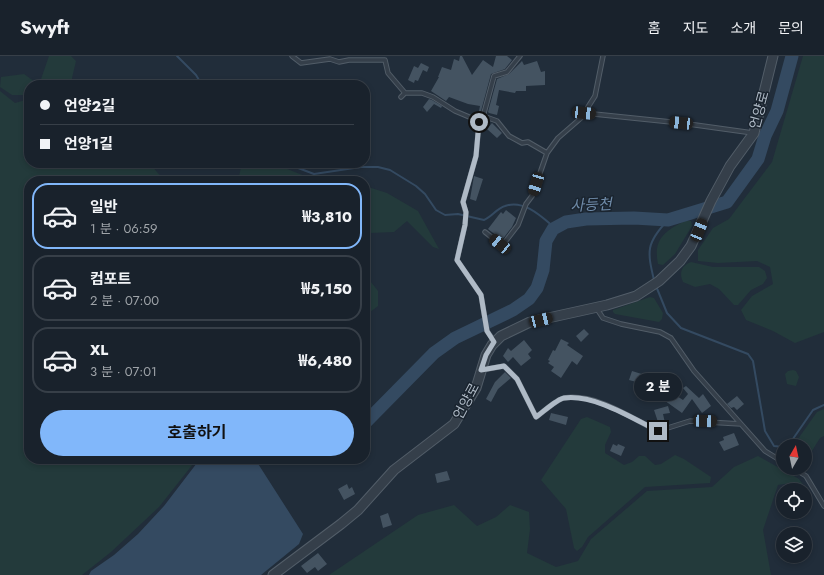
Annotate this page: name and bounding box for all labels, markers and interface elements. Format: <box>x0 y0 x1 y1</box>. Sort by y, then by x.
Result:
text: Swyft <box>20 14 69 41</box>
text: 홈 <box>648 18 661 38</box>
text: 지도 <box>683 18 708 38</box>
text: 소개 <box>730 18 756 38</box>
text: 문의 <box>778 18 804 38</box>
street label: 언양로 <box>744 89 774 131</box>
text: 언양2길 <box>64 95 115 117</box>
car <box>571 106 597 120</box>
route start <box>470 113 488 131</box>
car <box>668 116 694 130</box>
text: 언양1길 <box>64 133 113 155</box>
car <box>527 171 545 197</box>
water label: 사등천 <box>570 193 614 217</box>
text: 일반 <box>90 196 118 218</box>
icon: car <box>42 198 78 234</box>
text: ₩3,810 <box>302 206 352 228</box>
car <box>689 217 709 243</box>
text: 1 분 · 06:59 <box>90 219 157 238</box>
car <box>487 232 513 256</box>
text: 컴포트 <box>90 268 131 290</box>
icon: car <box>42 270 78 306</box>
text: ₩5,150 <box>301 278 352 300</box>
text: 2 분 · 07:00 <box>90 291 159 310</box>
car <box>528 311 554 329</box>
text: XL <box>90 339 108 361</box>
icon: car <box>42 342 78 378</box>
text: ₩6,480 <box>298 350 352 372</box>
text: 3 분 · 07:01 <box>90 362 157 381</box>
callout: 2 분 <box>634 373 682 401</box>
text: 2 분 <box>646 377 670 396</box>
street label: 언양로 <box>448 379 484 423</box>
button: 호출하기 <box>40 410 354 456</box>
car <box>693 415 717 427</box>
route end <box>649 422 667 440</box>
north arrow <box>776 439 812 475</box>
map controls <box>776 439 812 563</box>
button: locate <box>776 483 812 519</box>
button: layers <box>776 527 812 563</box>

